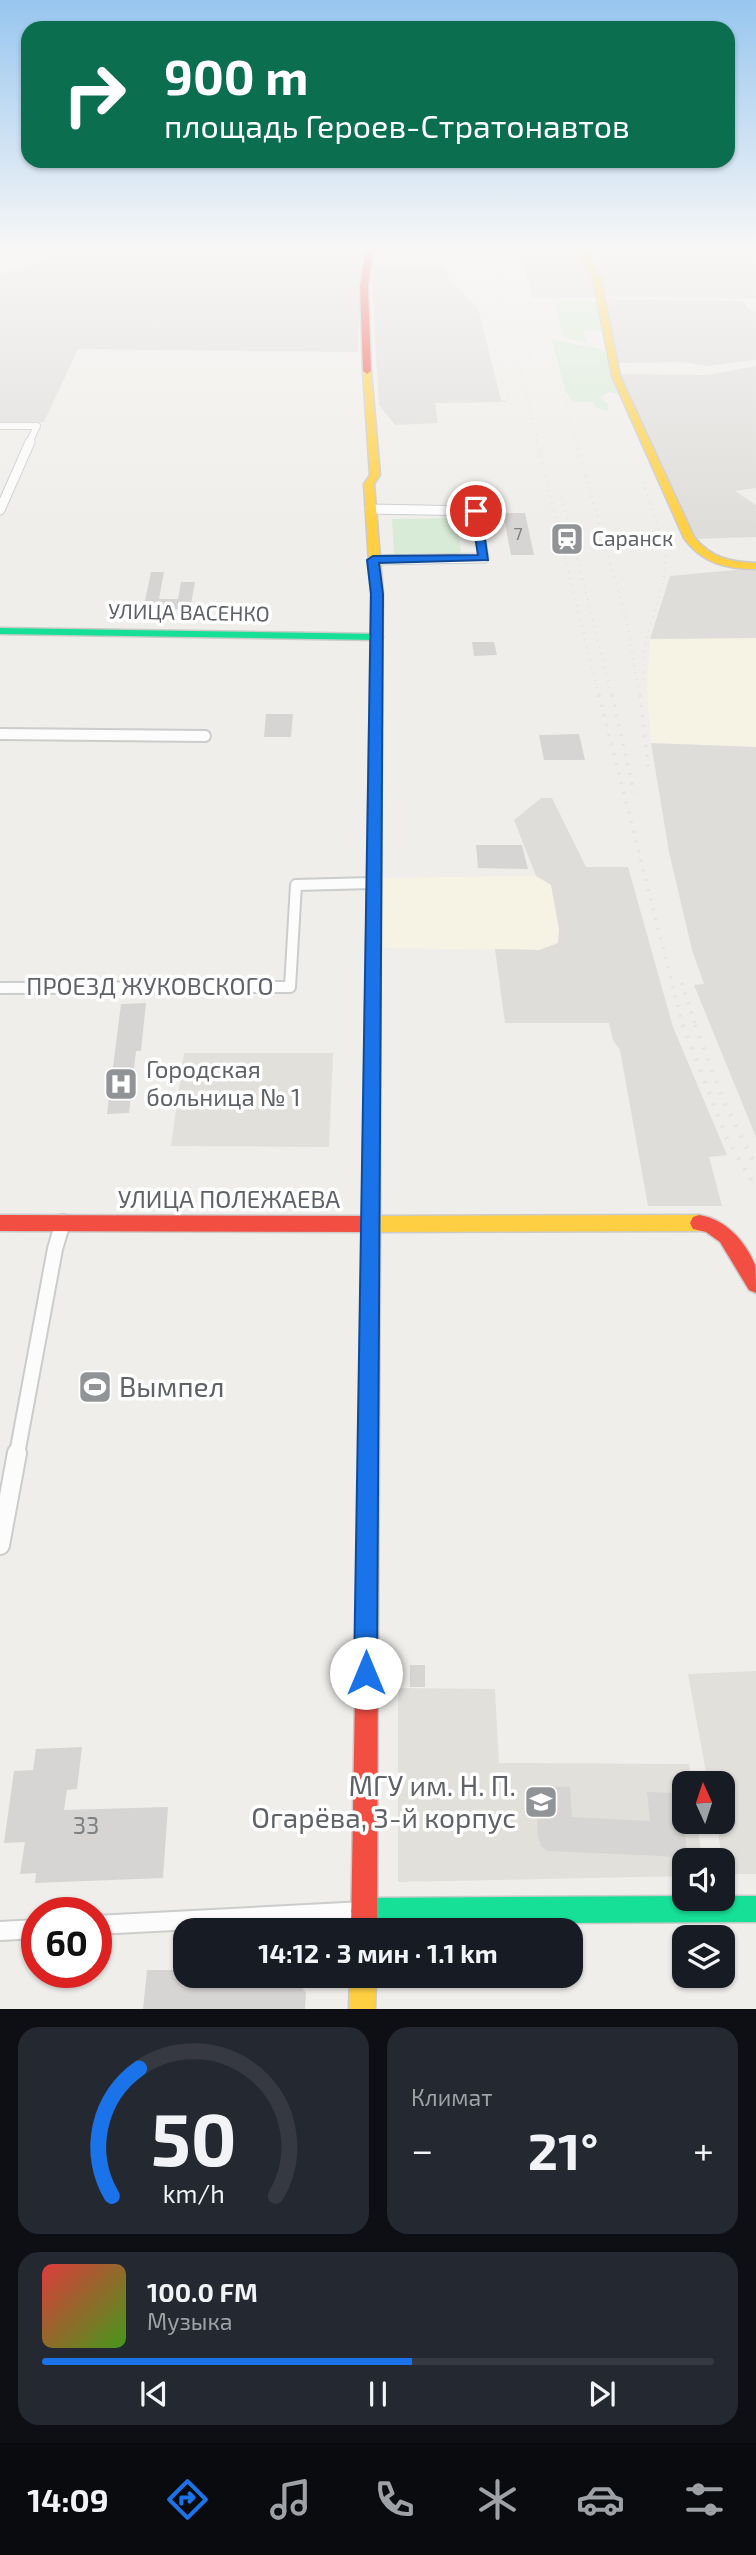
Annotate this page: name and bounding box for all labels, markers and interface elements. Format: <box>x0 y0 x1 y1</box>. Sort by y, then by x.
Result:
text: 900 m <box>164 46 309 105</box>
icon: right <box>49 49 140 140</box>
text: площадь Героев-Стратонавтов <box>164 106 630 144</box>
pin <box>446 481 506 541</box>
icon: arrive <box>457 492 495 530</box>
station icon: Саранск <box>548 520 586 558</box>
house number: 7 <box>513 522 523 544</box>
place label: Саранск <box>592 525 673 550</box>
street label: УЛИЦА ВАСЕНКО <box>108 598 270 625</box>
street label: ПРОЕЗД ЖУКОВСКОГО <box>26 971 274 1000</box>
place label: Городская больница № 1 <box>146 1054 301 1111</box>
hospital icon: Городская больница № 1 <box>102 1065 140 1103</box>
street label: УЛИЦА ПОЛЕЖАЕВА <box>118 1184 340 1213</box>
sports icon: Вымпел <box>76 1368 114 1406</box>
place label: Вымпел <box>119 1369 224 1403</box>
position arrow <box>329 1636 403 1710</box>
place label: МГУ им. Н. П. Огарёва, 3-й корпус <box>251 1768 516 1834</box>
north arrow <box>672 1771 735 1834</box>
map controls <box>672 1771 735 1988</box>
school or university icon: МГУ им. Н. П. Огарёва, 3-й корпус <box>522 1783 560 1821</box>
house number: 33 <box>73 1810 99 1839</box>
button: sound <box>672 1848 735 1911</box>
speed limit sign: 60 <box>21 1897 112 1988</box>
button: layers <box>672 1925 735 1988</box>
text: 14:12 · 3 мин · 1.1 km <box>258 1937 498 1968</box>
text: Климат <box>411 2083 492 2111</box>
text: 50 <box>150 2094 237 2182</box>
text: 21° <box>528 2118 598 2180</box>
text: − <box>411 2126 433 2172</box>
text: + <box>693 2126 714 2172</box>
text: km/h <box>162 2178 225 2208</box>
text: 100.0 FM <box>147 2276 258 2307</box>
text: Музыка <box>147 2307 232 2335</box>
icon: previous <box>135 2375 173 2413</box>
icon: pause <box>359 2375 397 2413</box>
icon: next <box>583 2375 621 2413</box>
icon: directions <box>163 2475 212 2524</box>
icon: music <box>266 2475 315 2524</box>
icon: phone <box>370 2475 419 2524</box>
icon: climate <box>473 2475 522 2524</box>
icon: car <box>576 2475 625 2524</box>
icon: filters <box>680 2475 729 2524</box>
text: 14:09 <box>27 2480 109 2518</box>

